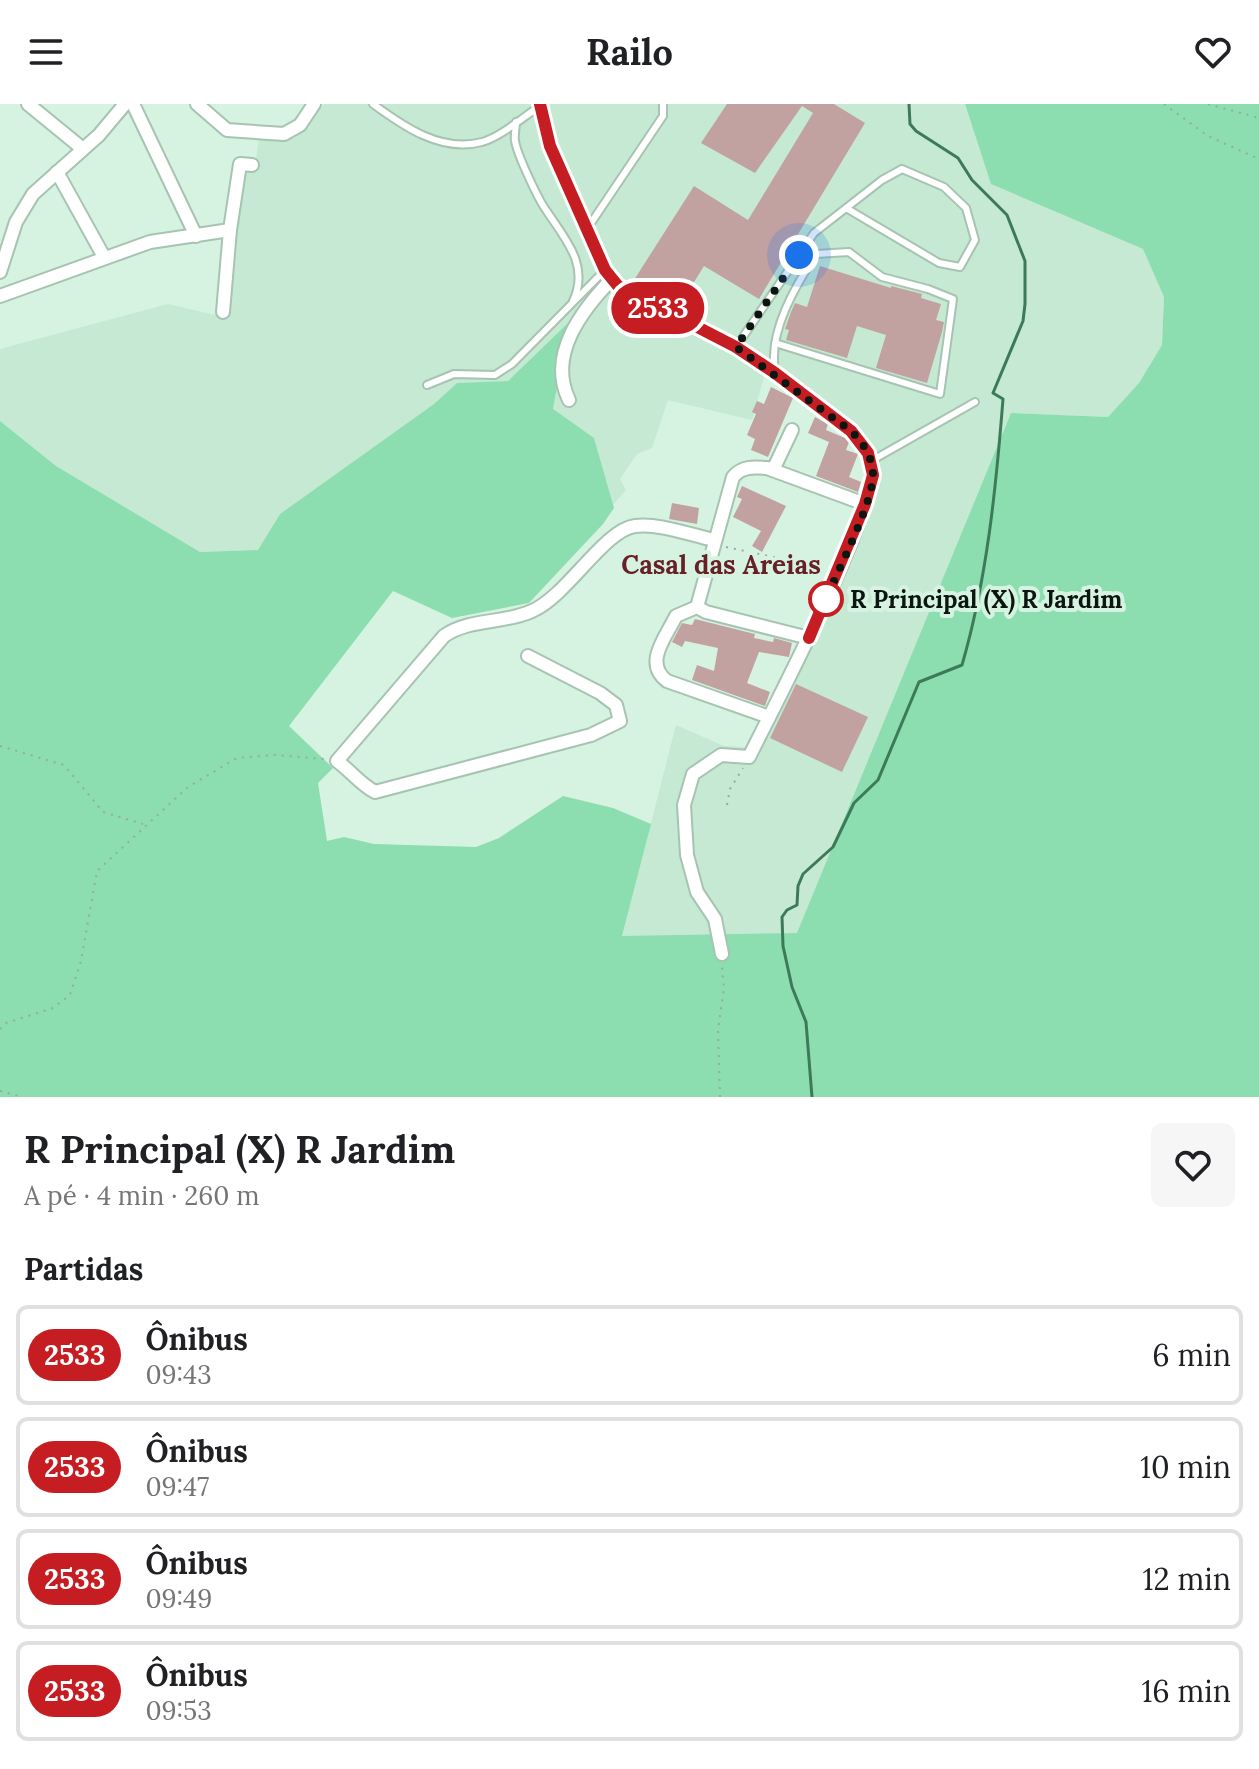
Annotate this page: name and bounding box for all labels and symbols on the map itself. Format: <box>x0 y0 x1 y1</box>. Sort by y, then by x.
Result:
your location <box>779 235 819 275</box>
line badge: 2533 <box>602 282 714 334</box>
district label: Casal das Areias <box>621 548 821 581</box>
marker: R Principal (X) R Jardim <box>809 582 843 616</box>
place label: R Principal (X) R Jardim <box>850 584 1122 615</box>

